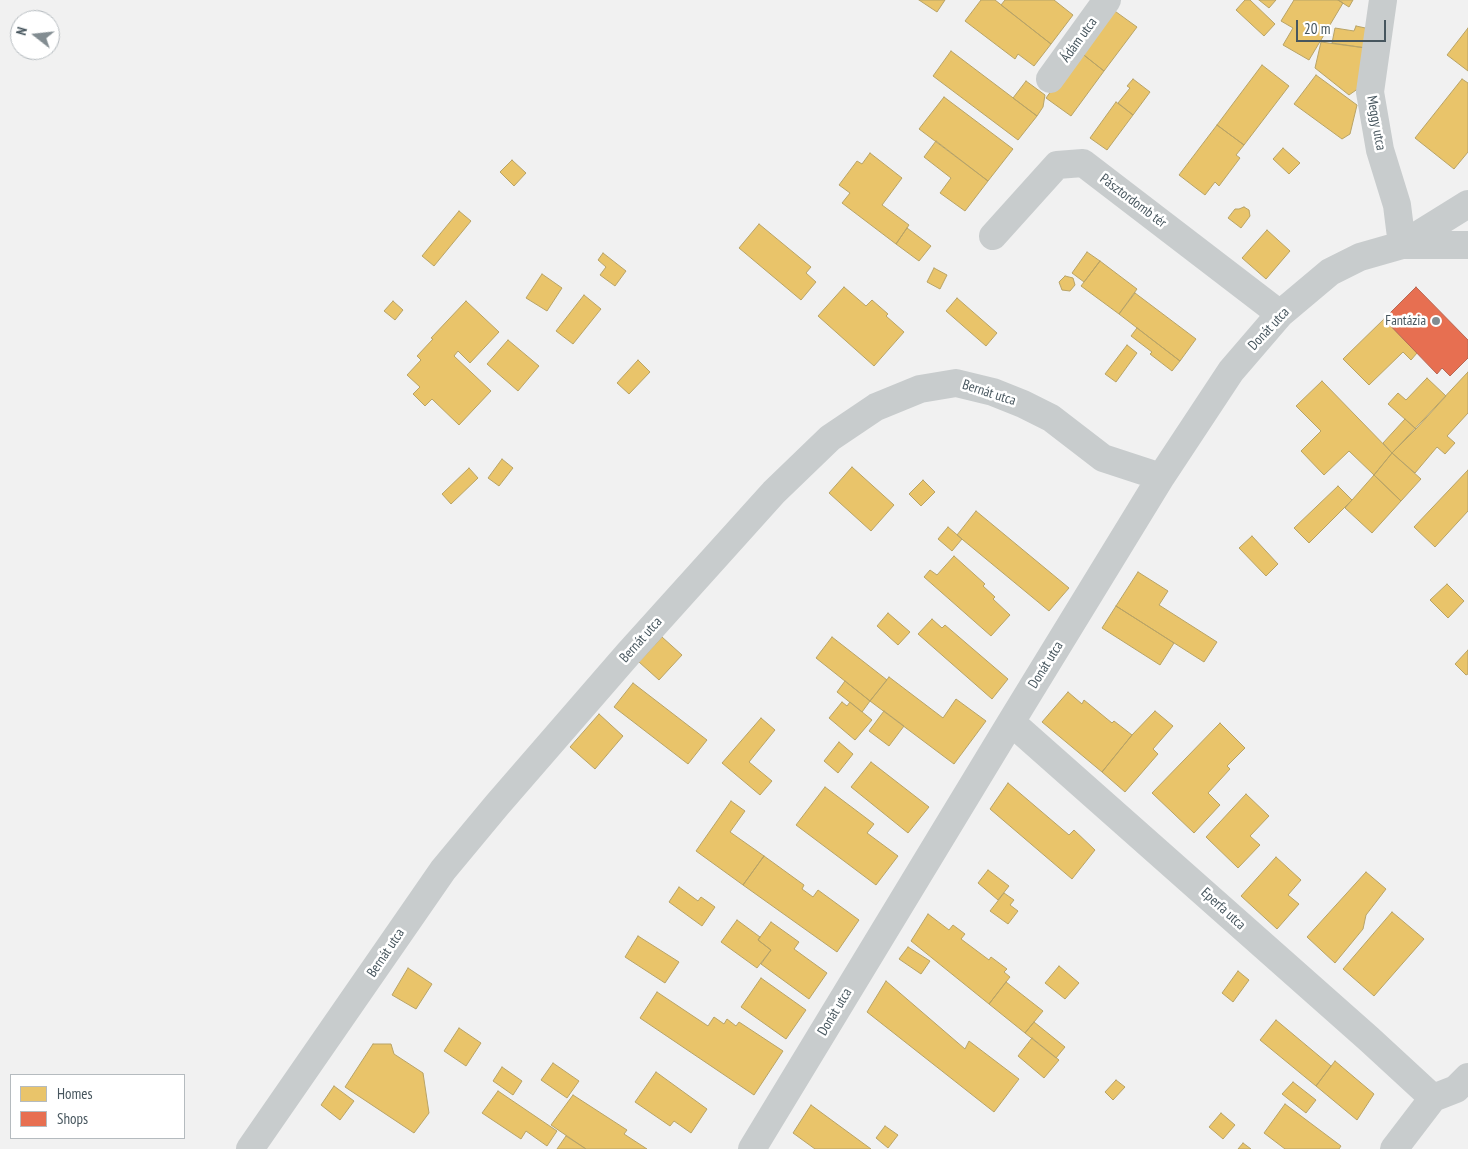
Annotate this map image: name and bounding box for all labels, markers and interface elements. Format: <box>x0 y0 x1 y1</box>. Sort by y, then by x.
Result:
north arrow <box>10 10 60 60</box>
scale bar <box>1298 10 1388 42</box>
street label: Ádám utca <box>1057 15 1101 65</box>
text: 20 m <box>1304 19 1330 38</box>
text: N <box>12 25 31 37</box>
street label: Meggy utca <box>1363 94 1389 152</box>
street label: Pásztordomb tér <box>1096 171 1170 231</box>
street label: Donát utca <box>1245 304 1293 354</box>
place label: Fantázia <box>1385 313 1426 329</box>
marker: Fantázia <box>1430 315 1442 327</box>
street label: Bernát utca <box>960 376 1018 410</box>
street label: Bernát utca <box>616 614 666 666</box>
street label: Donát utca <box>1025 638 1067 692</box>
street label: Eperfa utca <box>1197 885 1249 933</box>
street label: Bernát utca <box>364 925 408 981</box>
street label: Donát utca <box>814 985 856 1039</box>
legend <box>10 1074 185 1139</box>
text: Homes <box>57 1084 93 1103</box>
text: Shops <box>57 1109 88 1128</box>

